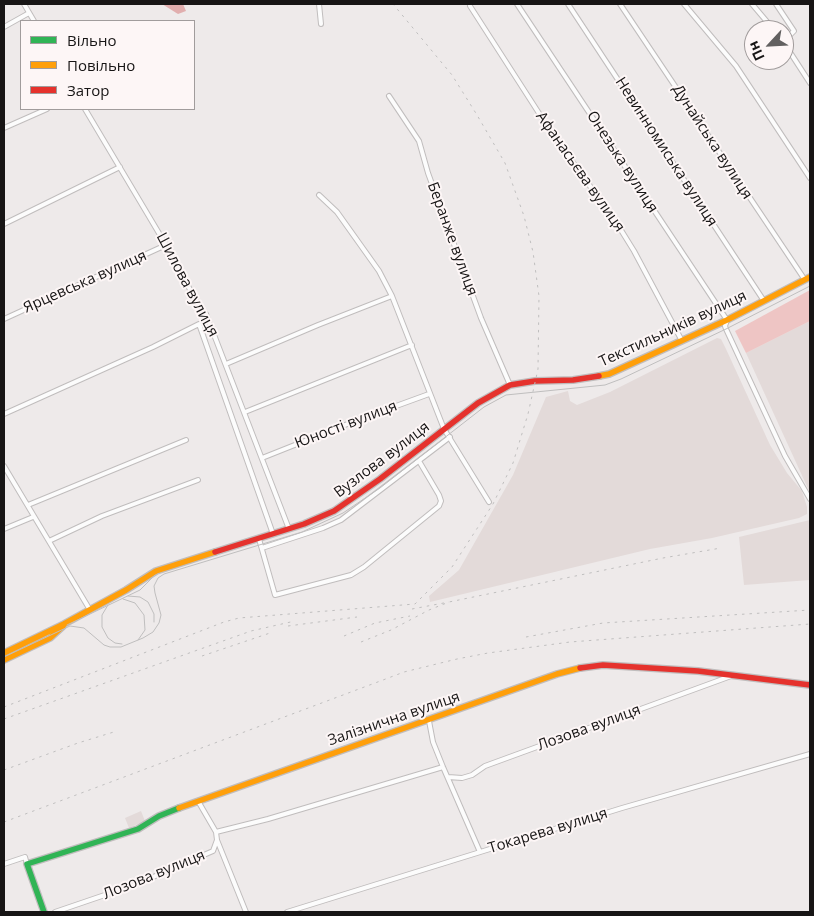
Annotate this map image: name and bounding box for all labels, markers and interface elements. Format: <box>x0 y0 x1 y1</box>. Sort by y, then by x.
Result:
legend <box>20 20 195 110</box>
north arrow <box>744 20 794 70</box>
text: Вільно <box>67 30 116 50</box>
text: Пн <box>743 38 769 64</box>
text: Повільно <box>67 55 135 75</box>
street label: Невинномиська вулиця <box>611 74 721 230</box>
text: Затор <box>67 80 109 100</box>
street label: Дунайська вулиця <box>668 81 756 203</box>
street label: Афанасьєва вулиця <box>532 108 628 236</box>
street label: Онезька вулиця <box>582 108 662 216</box>
street label: Беранже вулиця <box>423 180 481 298</box>
street label: Шилова вулиця <box>152 230 222 340</box>
street label: Ярцевська вулиця <box>21 247 149 317</box>
street label: Текстильників вулиця <box>596 287 750 371</box>
street label: Юності вулиця <box>292 397 400 453</box>
street label: Вузлова вулиця <box>331 418 433 502</box>
street label: Залізнична вулиця <box>326 688 462 750</box>
street label: Лозова вулиця <box>535 701 643 755</box>
street label: Токарева вулиця <box>486 804 610 858</box>
street label: Лозова вулиця <box>100 846 208 904</box>

